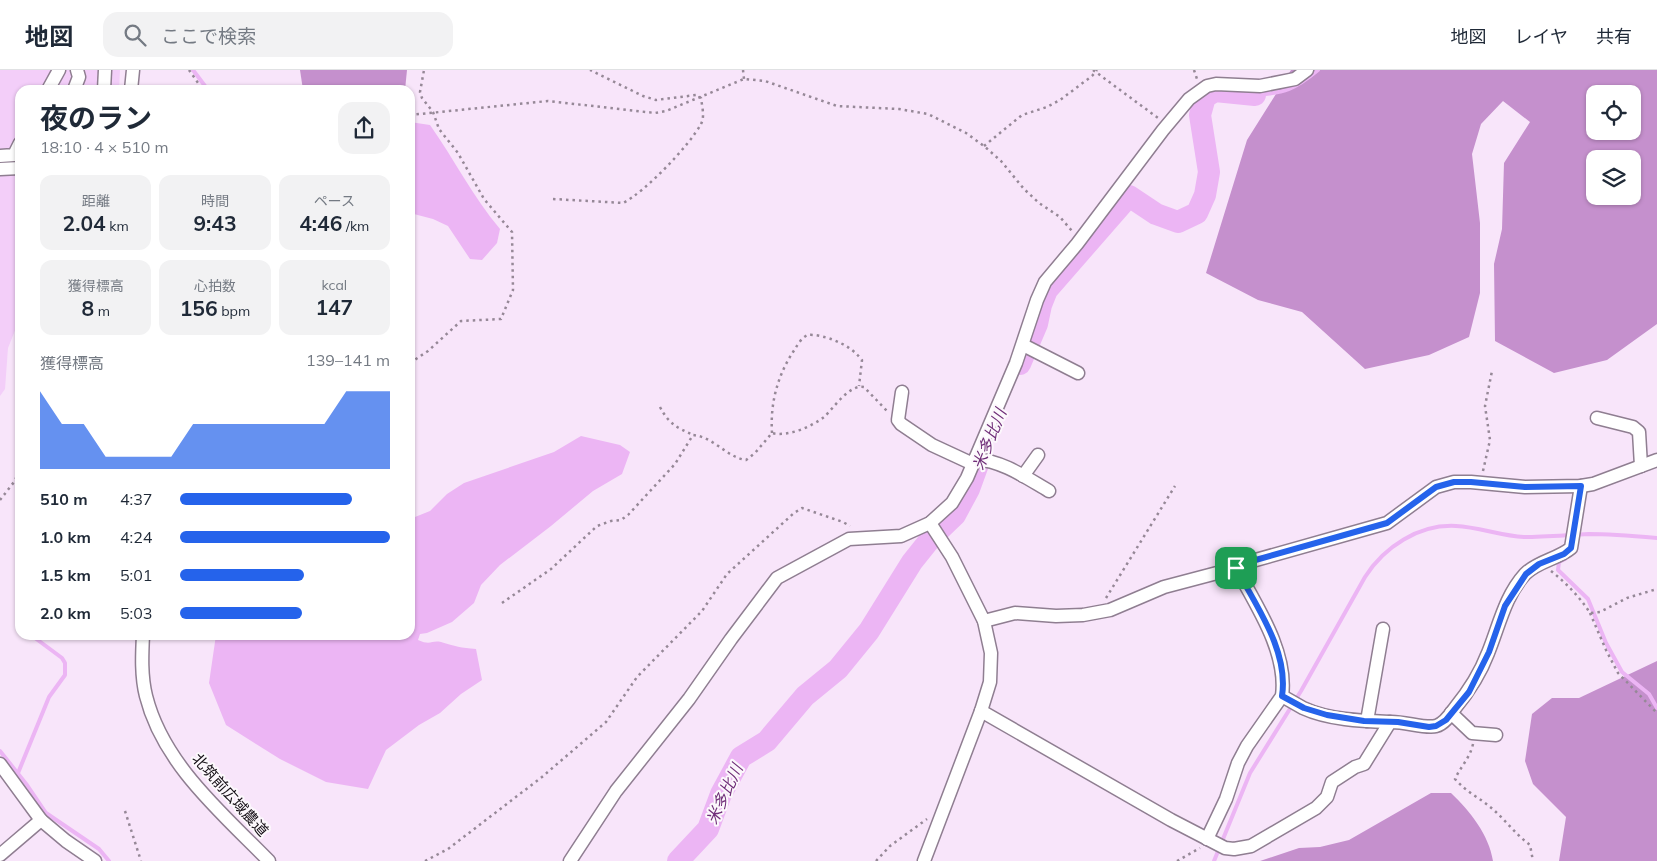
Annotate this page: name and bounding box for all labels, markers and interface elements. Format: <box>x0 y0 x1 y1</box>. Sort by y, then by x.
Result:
search box <box>103 12 453 57</box>
text: 地図 <box>25 21 73 51</box>
icon: search <box>121 21 149 49</box>
text: ここで検索 <box>161 24 256 48</box>
text: 地図 <box>1451 25 1487 48</box>
text: レイヤ <box>1515 25 1568 48</box>
text: 共有 <box>1596 25 1632 48</box>
map controls <box>1586 85 1641 205</box>
button: locate <box>1586 85 1641 140</box>
text: 夜のラン <box>40 100 152 135</box>
button: share <box>338 102 390 154</box>
text: 18:10 · 4 × 510 m <box>40 137 169 157</box>
button: layers <box>1586 150 1641 205</box>
text: 距離 <box>82 192 110 210</box>
text: 時間 <box>201 192 229 210</box>
text: ペース <box>314 192 355 210</box>
text: 2.04 <box>63 210 106 236</box>
text: 9:43 <box>193 210 237 236</box>
text: 4:46 <box>299 210 342 236</box>
text: km <box>106 217 129 235</box>
text: /km <box>342 217 369 235</box>
text: kcal <box>322 276 347 294</box>
text: 獲得標高 <box>68 277 124 295</box>
text: 心拍数 <box>194 277 236 295</box>
text: 147 <box>315 294 353 320</box>
text: 8 <box>81 295 94 321</box>
text: 156 <box>180 295 218 321</box>
text: m <box>94 302 110 320</box>
text: bpm <box>218 302 250 320</box>
text: 139–141 m <box>306 350 390 370</box>
text: 獲得標高 <box>40 353 104 373</box>
water label: 米多比川 <box>968 404 1011 472</box>
text: 510 m <box>40 489 88 509</box>
text: 4:37 <box>120 489 152 509</box>
text: 1.0 km <box>40 527 91 547</box>
text: 4:24 <box>120 527 152 547</box>
pin <box>1215 547 1257 589</box>
icon: arrive <box>1222 554 1250 582</box>
text: 1.5 km <box>40 565 91 585</box>
text: 5:01 <box>120 565 152 585</box>
text: 2.0 km <box>40 603 91 623</box>
text: 5:03 <box>120 603 152 623</box>
street label: 北筑前広域農道 <box>188 749 273 840</box>
water label: 米多比川 <box>701 759 747 827</box>

